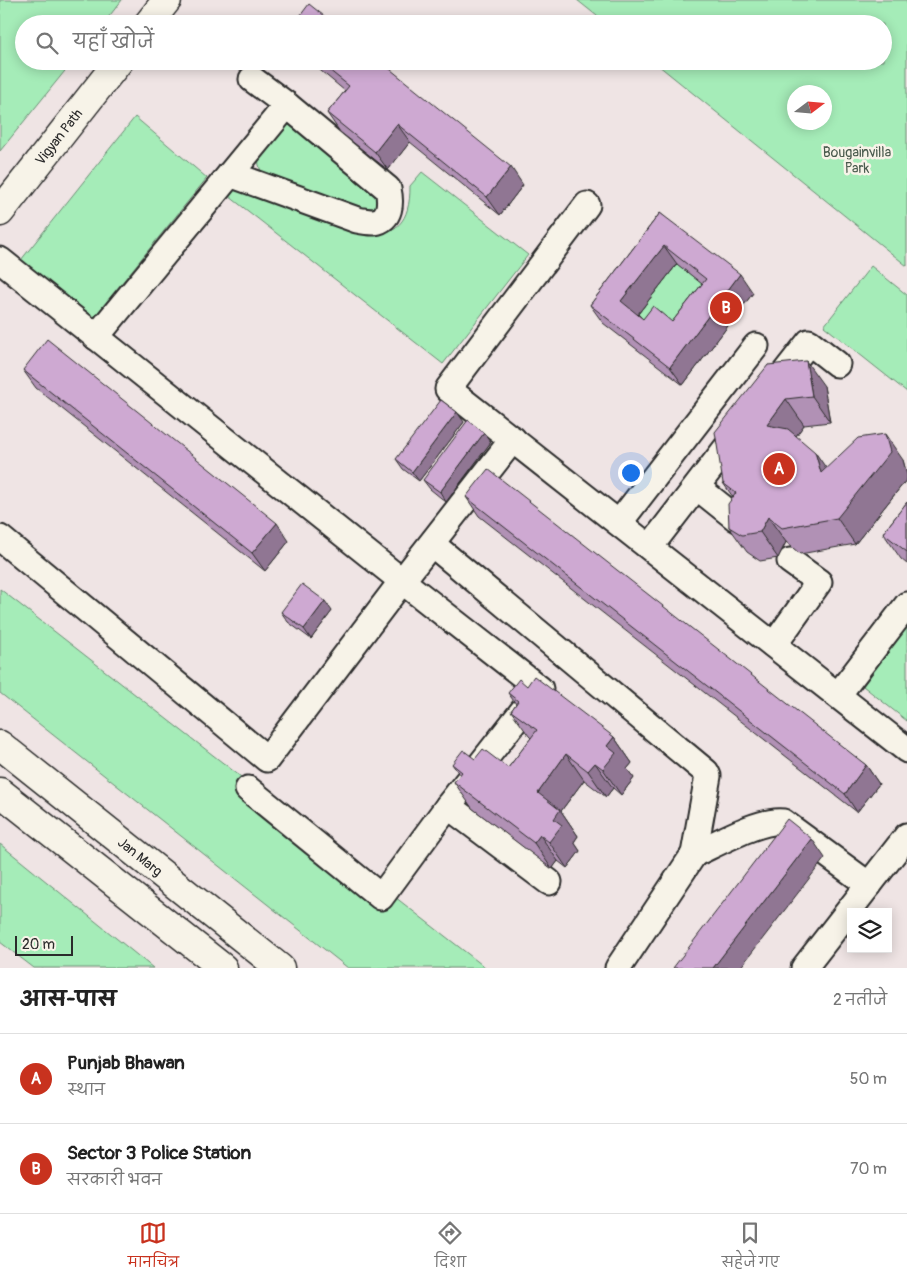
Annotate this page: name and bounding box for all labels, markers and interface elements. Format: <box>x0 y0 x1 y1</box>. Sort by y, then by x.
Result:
search box <box>15 15 892 70</box>
icon: search <box>33 29 61 57</box>
text: यहाँ खोजें <box>73 30 154 54</box>
north arrow <box>787 85 832 130</box>
street label: Vigyan Path <box>32 106 86 168</box>
park label: Bougainvilla Park <box>823 144 891 177</box>
pin: B <box>710 289 742 327</box>
pin: A <box>763 450 795 488</box>
your location <box>618 460 644 486</box>
street label: Jan Marg <box>114 834 166 880</box>
map controls <box>847 908 892 953</box>
button: layers <box>847 908 892 953</box>
scale bar <box>15 933 72 956</box>
text: 20 m <box>22 936 55 953</box>
text: आस-पास <box>20 986 116 1013</box>
text: 2 नतीजे <box>833 990 887 1010</box>
text: Punjab Bhawan <box>67 1051 185 1075</box>
text: A <box>31 1069 41 1089</box>
text: 50 m <box>850 1069 887 1089</box>
text: स्थान <box>67 1080 105 1100</box>
text: Sector 3 Police Station <box>67 1141 251 1165</box>
text: B <box>31 1159 41 1179</box>
text: 70 m <box>850 1159 887 1179</box>
text: सरकारी भवन <box>67 1170 162 1190</box>
tab: मानचित्र <box>128 1219 179 1278</box>
tab: दिशा <box>434 1219 466 1278</box>
tab: सहेजे गए <box>722 1219 779 1278</box>

